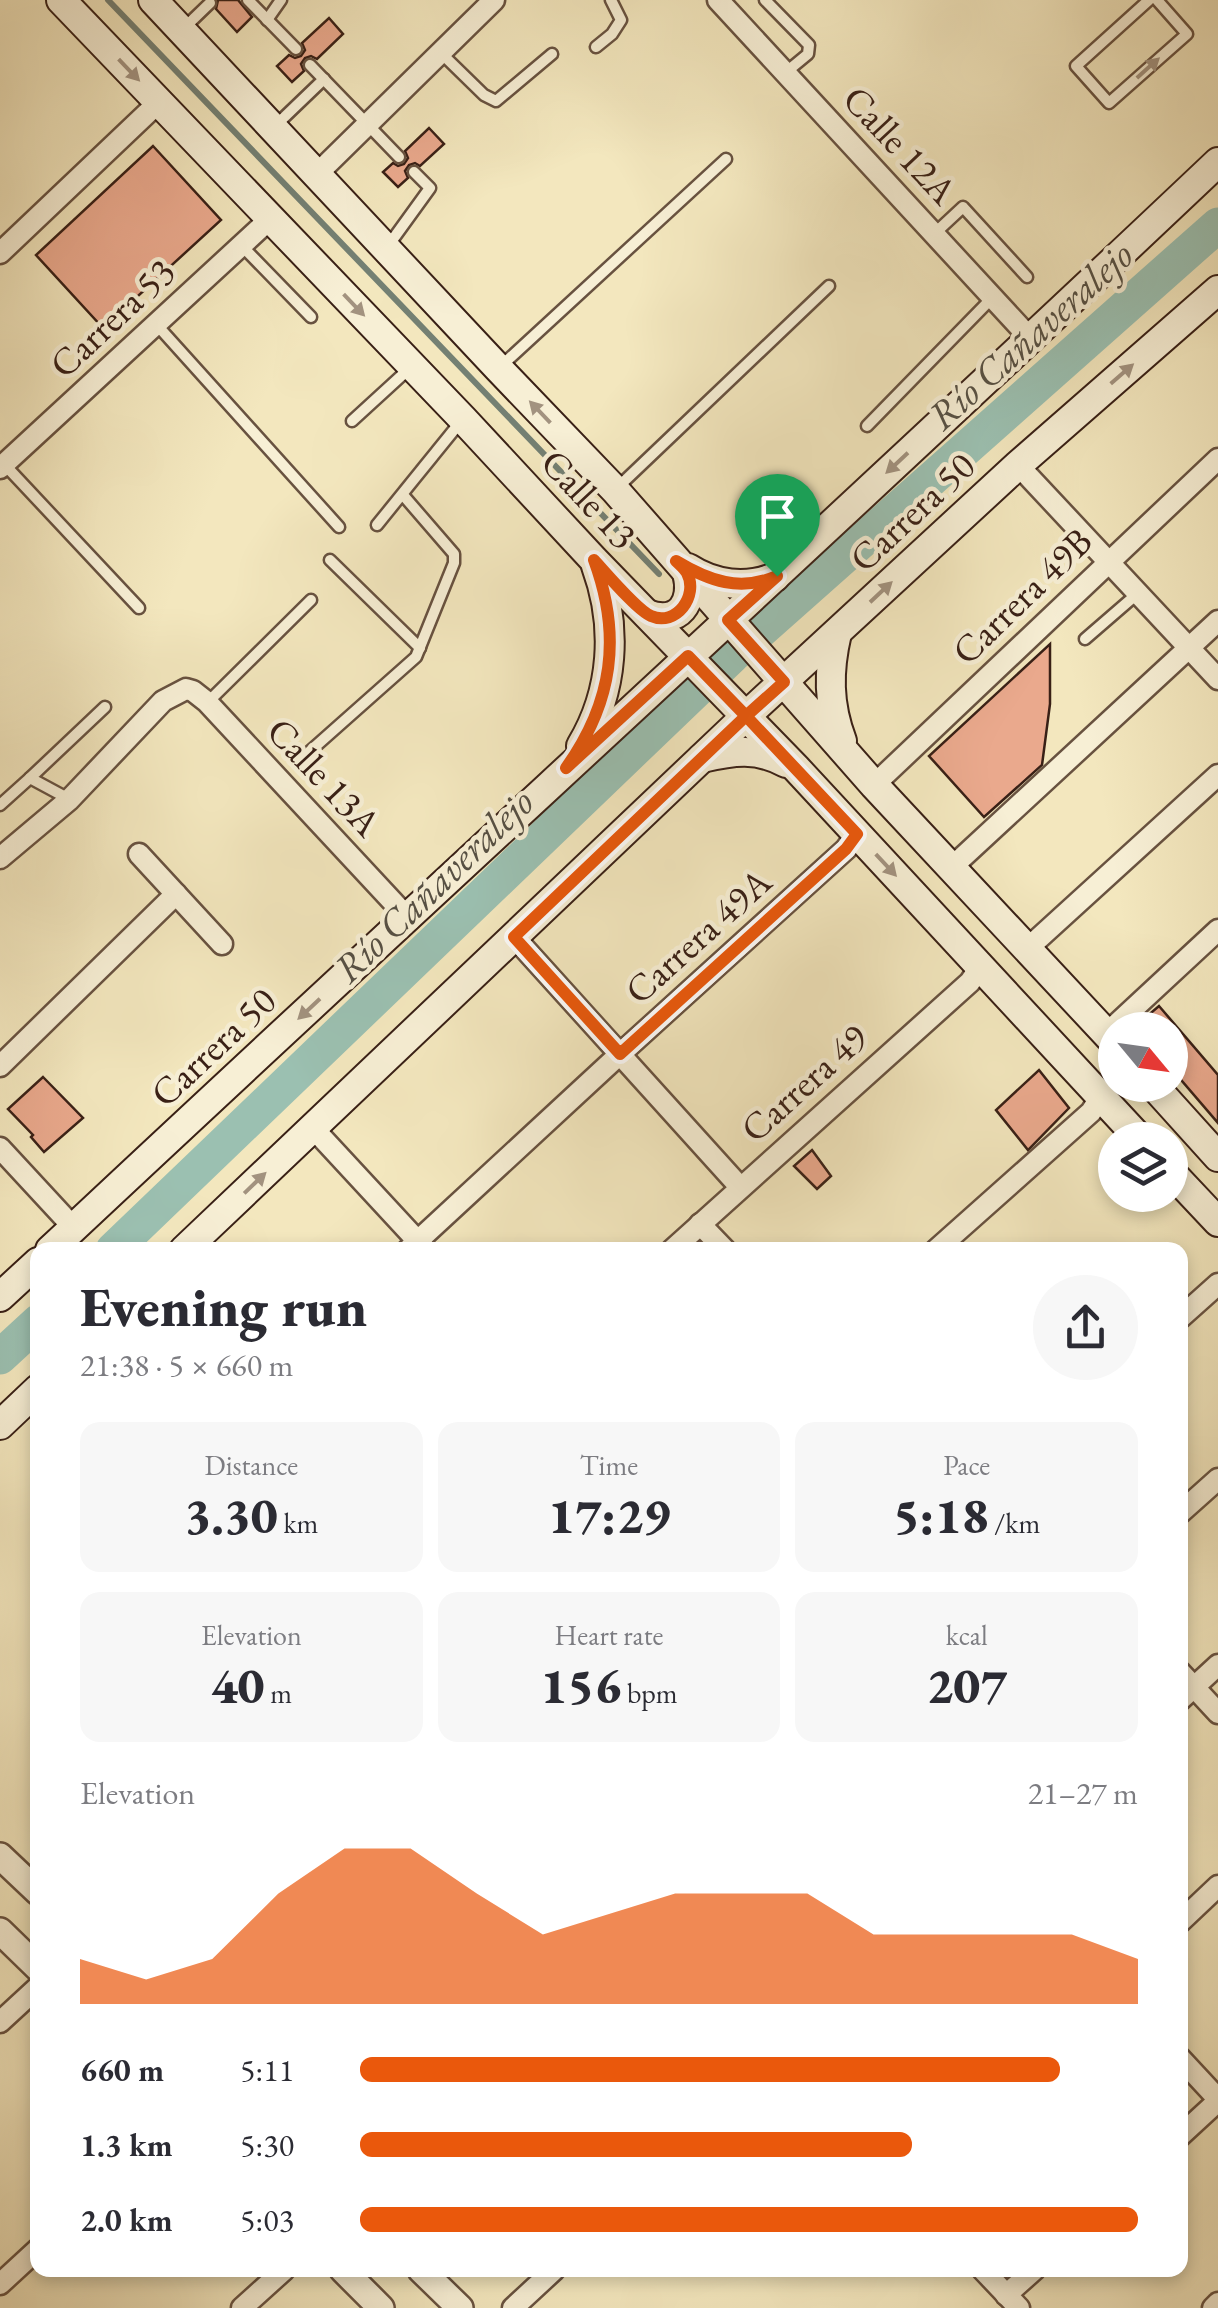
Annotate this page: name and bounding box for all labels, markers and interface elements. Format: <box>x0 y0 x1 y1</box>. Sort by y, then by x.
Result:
one-way arrow <box>117 57 140 81</box>
one-way arrow <box>1135 58 1160 80</box>
street label: Calle 12A <box>833 75 968 215</box>
water label: Río Cañaveralejo <box>916 229 1144 441</box>
street label: Carrera 53 <box>39 247 185 388</box>
one-way arrow <box>342 293 365 317</box>
one-way arrow <box>1109 363 1134 385</box>
one-way arrow <box>529 400 552 424</box>
street label: Calle 13 <box>531 438 648 559</box>
street label: Carrera 50 <box>839 441 985 582</box>
one-way arrow <box>886 451 910 474</box>
pin <box>735 474 820 577</box>
icon: arrive <box>750 489 805 544</box>
street label: Carrera 49B <box>941 517 1102 675</box>
one-way arrow <box>869 581 893 604</box>
street label: Calle 13A <box>257 707 392 847</box>
water label: Río Cañaveralejo <box>322 776 544 994</box>
one-way arrow <box>874 853 897 877</box>
street label: Carrera 49A <box>614 857 782 1014</box>
street label: Carrera 50 <box>140 976 286 1117</box>
one-way arrow <box>297 997 321 1020</box>
north arrow <box>1098 1012 1188 1102</box>
map controls <box>1098 1012 1188 1212</box>
street label: Carrera 49 <box>730 1013 877 1152</box>
button: layers <box>1098 1122 1188 1212</box>
one-way arrow <box>242 1172 266 1195</box>
text: Evening run <box>80 1271 367 1342</box>
button: share <box>1033 1275 1138 1380</box>
text: 21:38 · 5 × 660 m <box>80 1344 293 1386</box>
text: Distance <box>205 1447 298 1483</box>
text: Time <box>580 1447 638 1483</box>
text: Pace <box>943 1447 990 1483</box>
text: 3.30 <box>184 1483 278 1548</box>
text: 17:29 <box>548 1483 670 1548</box>
text: 5:18 <box>893 1483 989 1548</box>
text: km <box>278 1505 318 1541</box>
text: /km <box>989 1505 1040 1541</box>
text: Elevation <box>201 1617 302 1653</box>
text: Heart rate <box>555 1617 663 1653</box>
text: kcal <box>946 1617 988 1653</box>
text: 40 <box>211 1653 265 1718</box>
text: 156 <box>540 1653 621 1718</box>
text: 207 <box>926 1653 1007 1718</box>
text: m <box>265 1675 292 1711</box>
text: bpm <box>621 1675 678 1711</box>
text: Elevation <box>80 1772 195 1814</box>
text: 21–27 m <box>1028 1772 1138 1814</box>
text: 660 m <box>80 2049 164 2091</box>
text: 5:11 <box>240 2049 294 2091</box>
text: 1.3 km <box>80 2124 173 2166</box>
text: 5:30 <box>240 2124 294 2166</box>
text: 2.0 km <box>80 2199 173 2241</box>
text: 5:03 <box>240 2199 294 2241</box>

